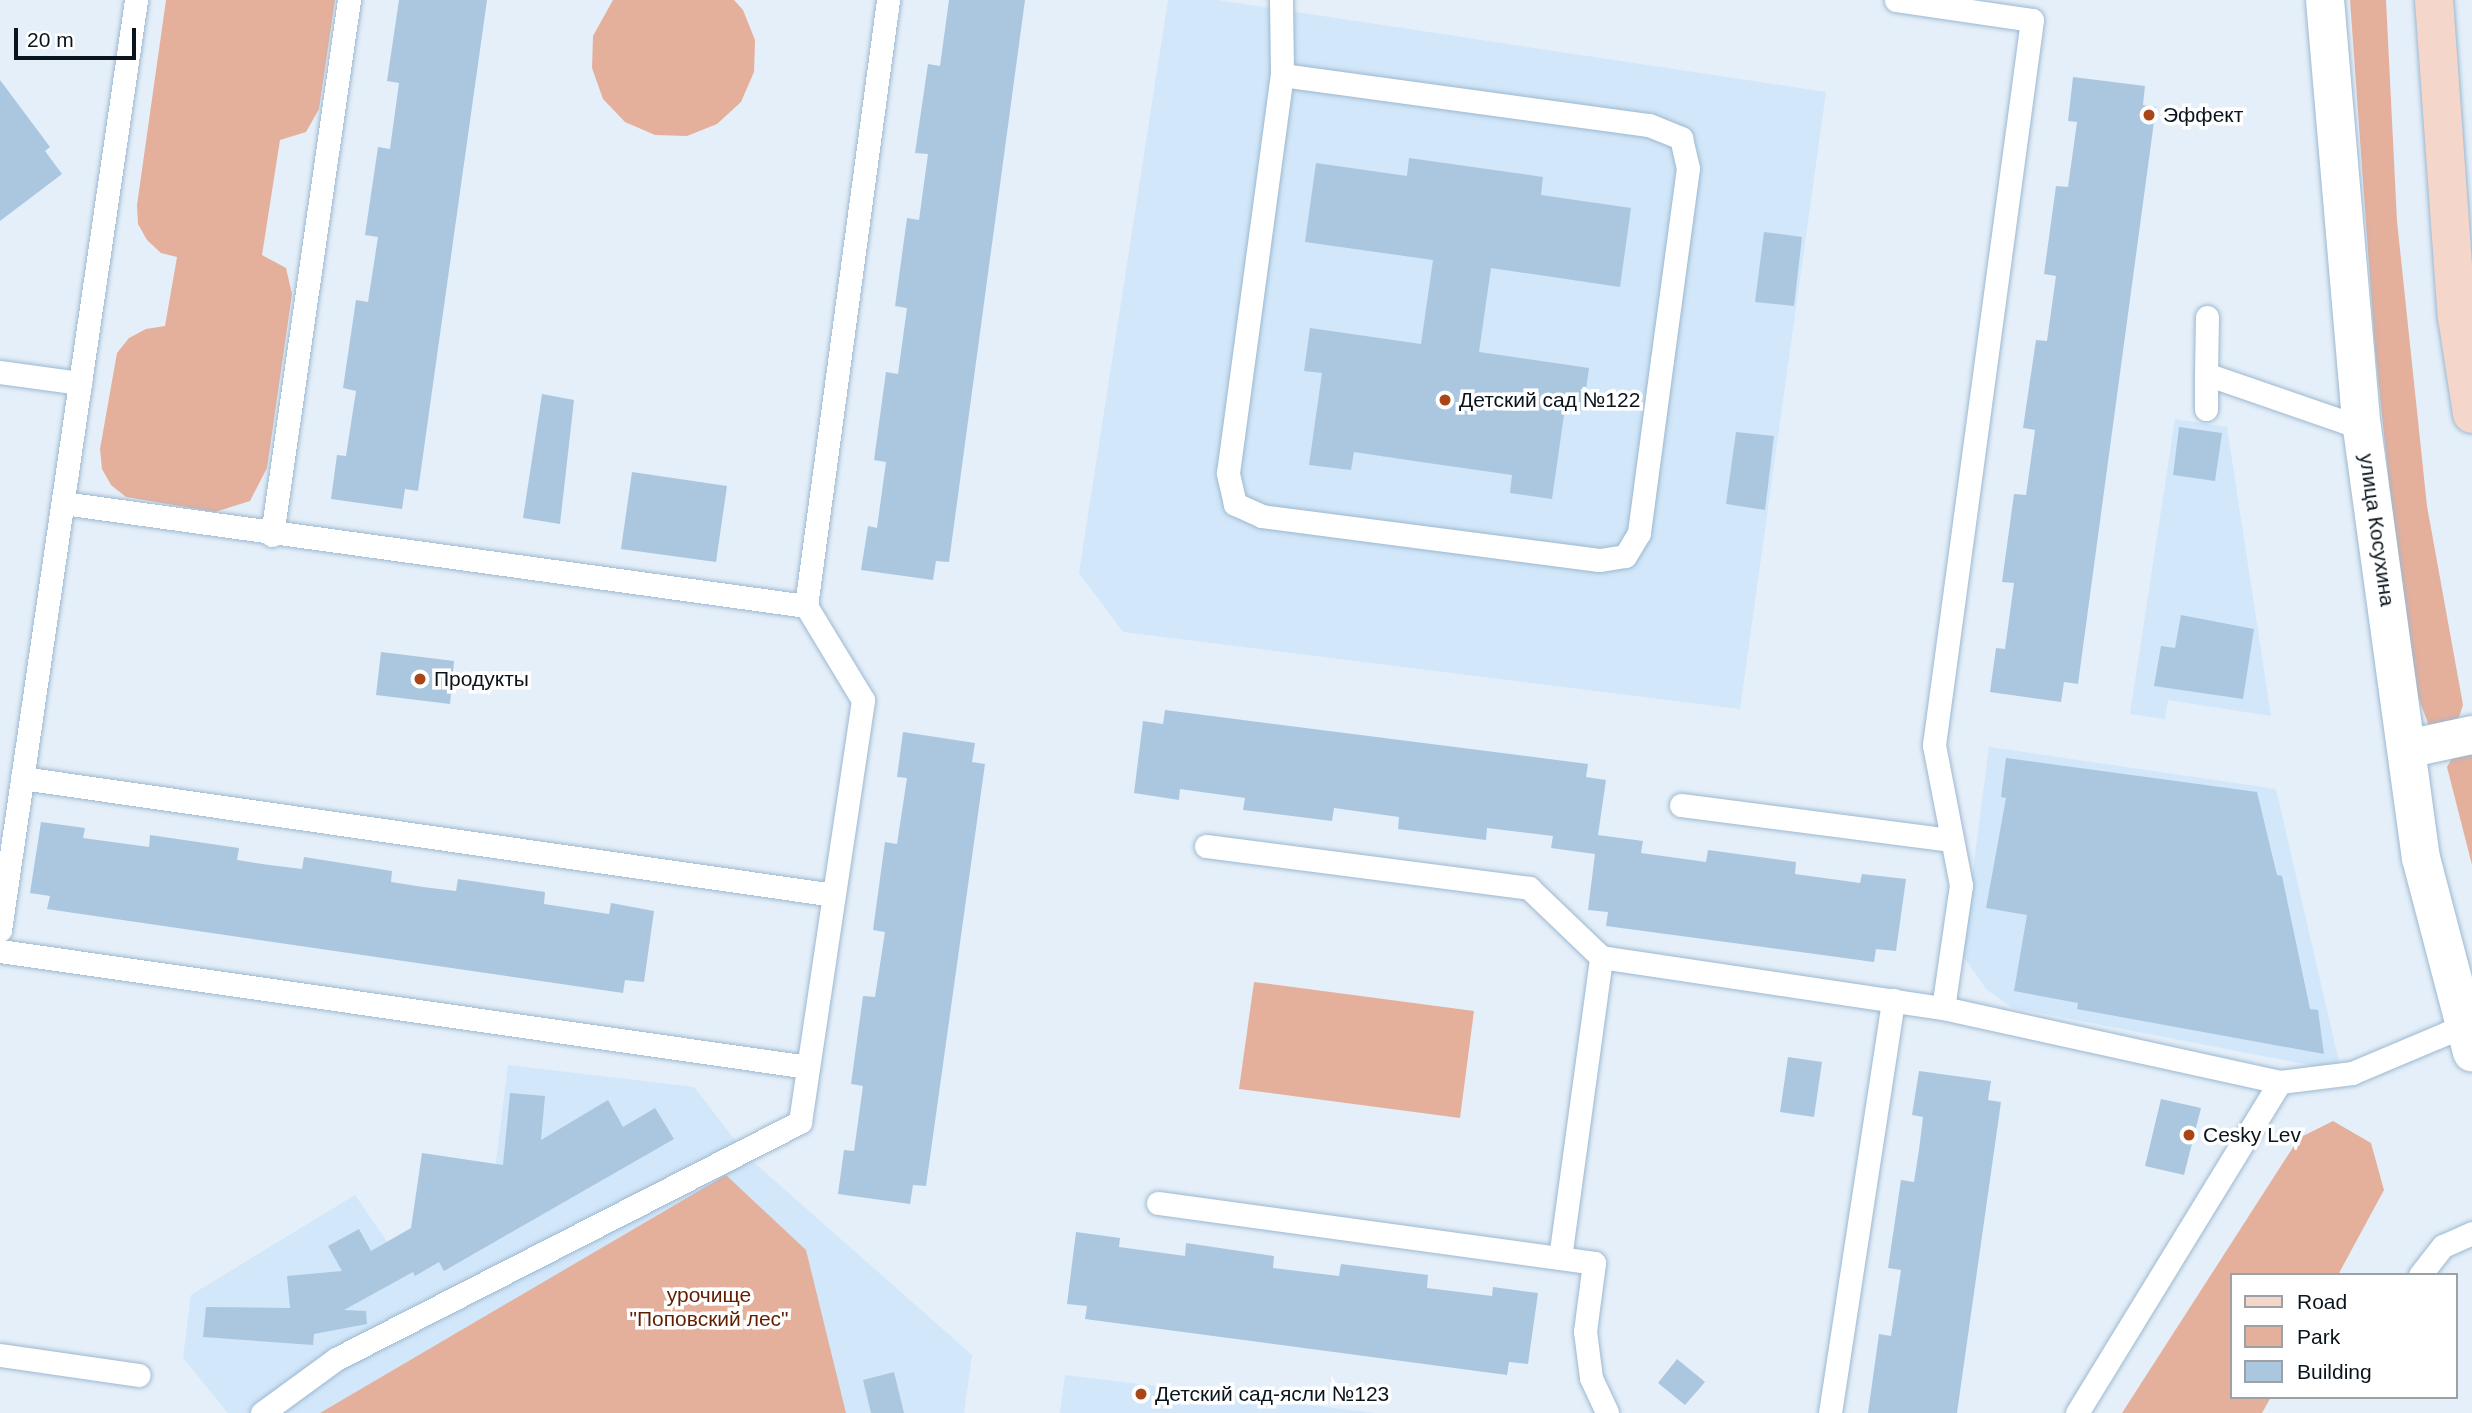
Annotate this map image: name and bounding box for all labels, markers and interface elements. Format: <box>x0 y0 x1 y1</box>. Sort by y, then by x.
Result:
scale bar <box>18 14 140 58</box>
text: 20 m <box>27 28 74 51</box>
place label: Эффект <box>2163 102 2243 128</box>
marker: Эффект <box>2141 107 2157 123</box>
place label: Детский сад №122 <box>1459 387 1640 413</box>
marker: Детский сад №122 <box>1437 392 1453 408</box>
street label: улица Косухина <box>2354 452 2400 608</box>
place label: Продукты <box>434 666 529 692</box>
marker: Продукты <box>412 671 428 687</box>
place label: Cesky Lev <box>2203 1122 2301 1148</box>
marker: Cesky Lev <box>2181 1127 2197 1143</box>
legend <box>2230 1273 2458 1399</box>
park label: урочище "Поповский лес" <box>629 1282 789 1332</box>
text: Road <box>2297 1290 2347 1313</box>
text: Park <box>2297 1325 2340 1348</box>
text: Building <box>2297 1360 2372 1383</box>
place label: Детский сад-ясли №123 <box>1155 1381 1389 1407</box>
marker: Детский сад-ясли №123 <box>1133 1386 1149 1402</box>

